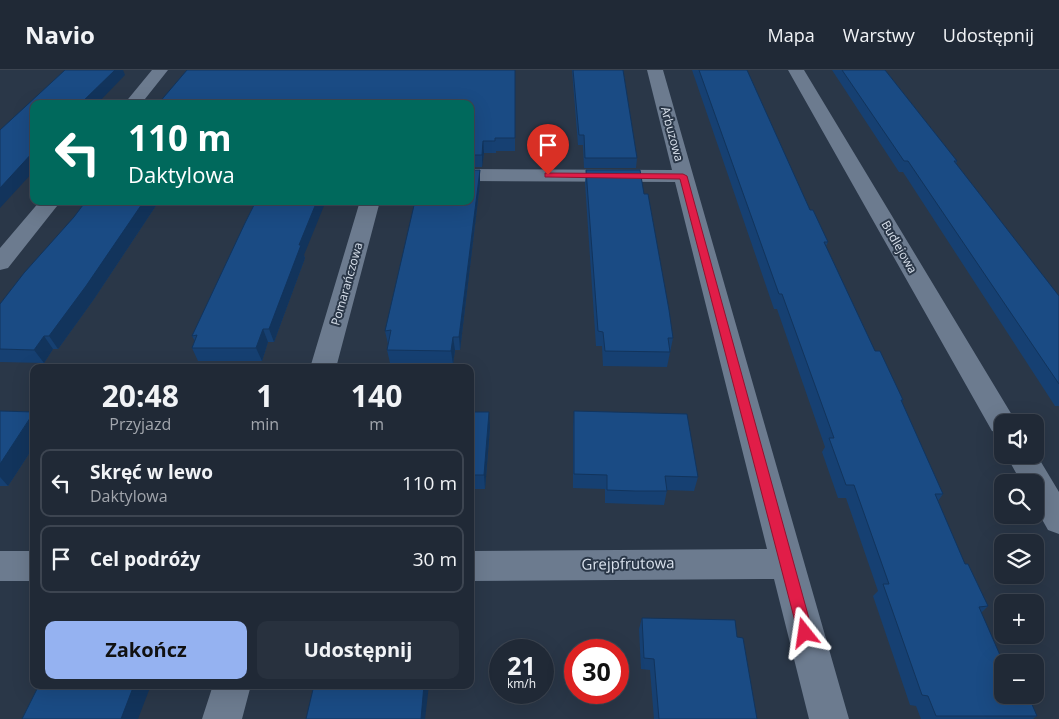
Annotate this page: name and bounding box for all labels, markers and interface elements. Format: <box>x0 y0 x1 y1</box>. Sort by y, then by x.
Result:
text: Navio <box>25 18 95 51</box>
text: Mapa <box>768 23 815 47</box>
text: Warstwy <box>843 23 915 47</box>
text: Udostępnij <box>943 23 1034 47</box>
street label: Arbuzowa <box>657 105 688 163</box>
text: 110 m <box>128 114 232 161</box>
icon: left <box>45 120 110 185</box>
pin <box>527 124 569 175</box>
icon: arrive <box>534 131 562 159</box>
text: Daktylowa <box>128 159 235 189</box>
street label: Budlejowa <box>877 217 921 276</box>
street label: Pomarańczowa <box>327 240 367 327</box>
text: 20:48 <box>102 375 179 416</box>
text: 1 <box>256 375 273 416</box>
text: 140 <box>351 375 402 416</box>
text: Przyjazd <box>109 413 171 435</box>
text: min <box>251 413 279 435</box>
text: m <box>369 413 384 435</box>
map controls <box>994 414 1044 704</box>
button: sound <box>994 414 1044 464</box>
text: Skręć w lewo <box>90 459 213 485</box>
icon: left <box>47 469 75 497</box>
text: 110 m <box>402 470 457 496</box>
button: search <box>994 474 1044 524</box>
text: Daktylowa <box>90 485 168 507</box>
button: layers <box>994 534 1044 584</box>
icon: arrive <box>47 545 75 573</box>
text: Cel podróży <box>90 546 200 572</box>
text: 30 m <box>413 546 457 572</box>
street label: Grejpfrutowa <box>581 552 675 574</box>
button: + <box>994 594 1044 644</box>
position arrow <box>778 606 830 658</box>
button: Zakończ <box>45 621 247 679</box>
button: Udostępnij <box>257 621 459 679</box>
speed limit sign: 30 <box>564 639 629 704</box>
text: 21 <box>507 648 536 682</box>
button: − <box>994 654 1044 704</box>
text: km/h <box>507 675 536 692</box>

